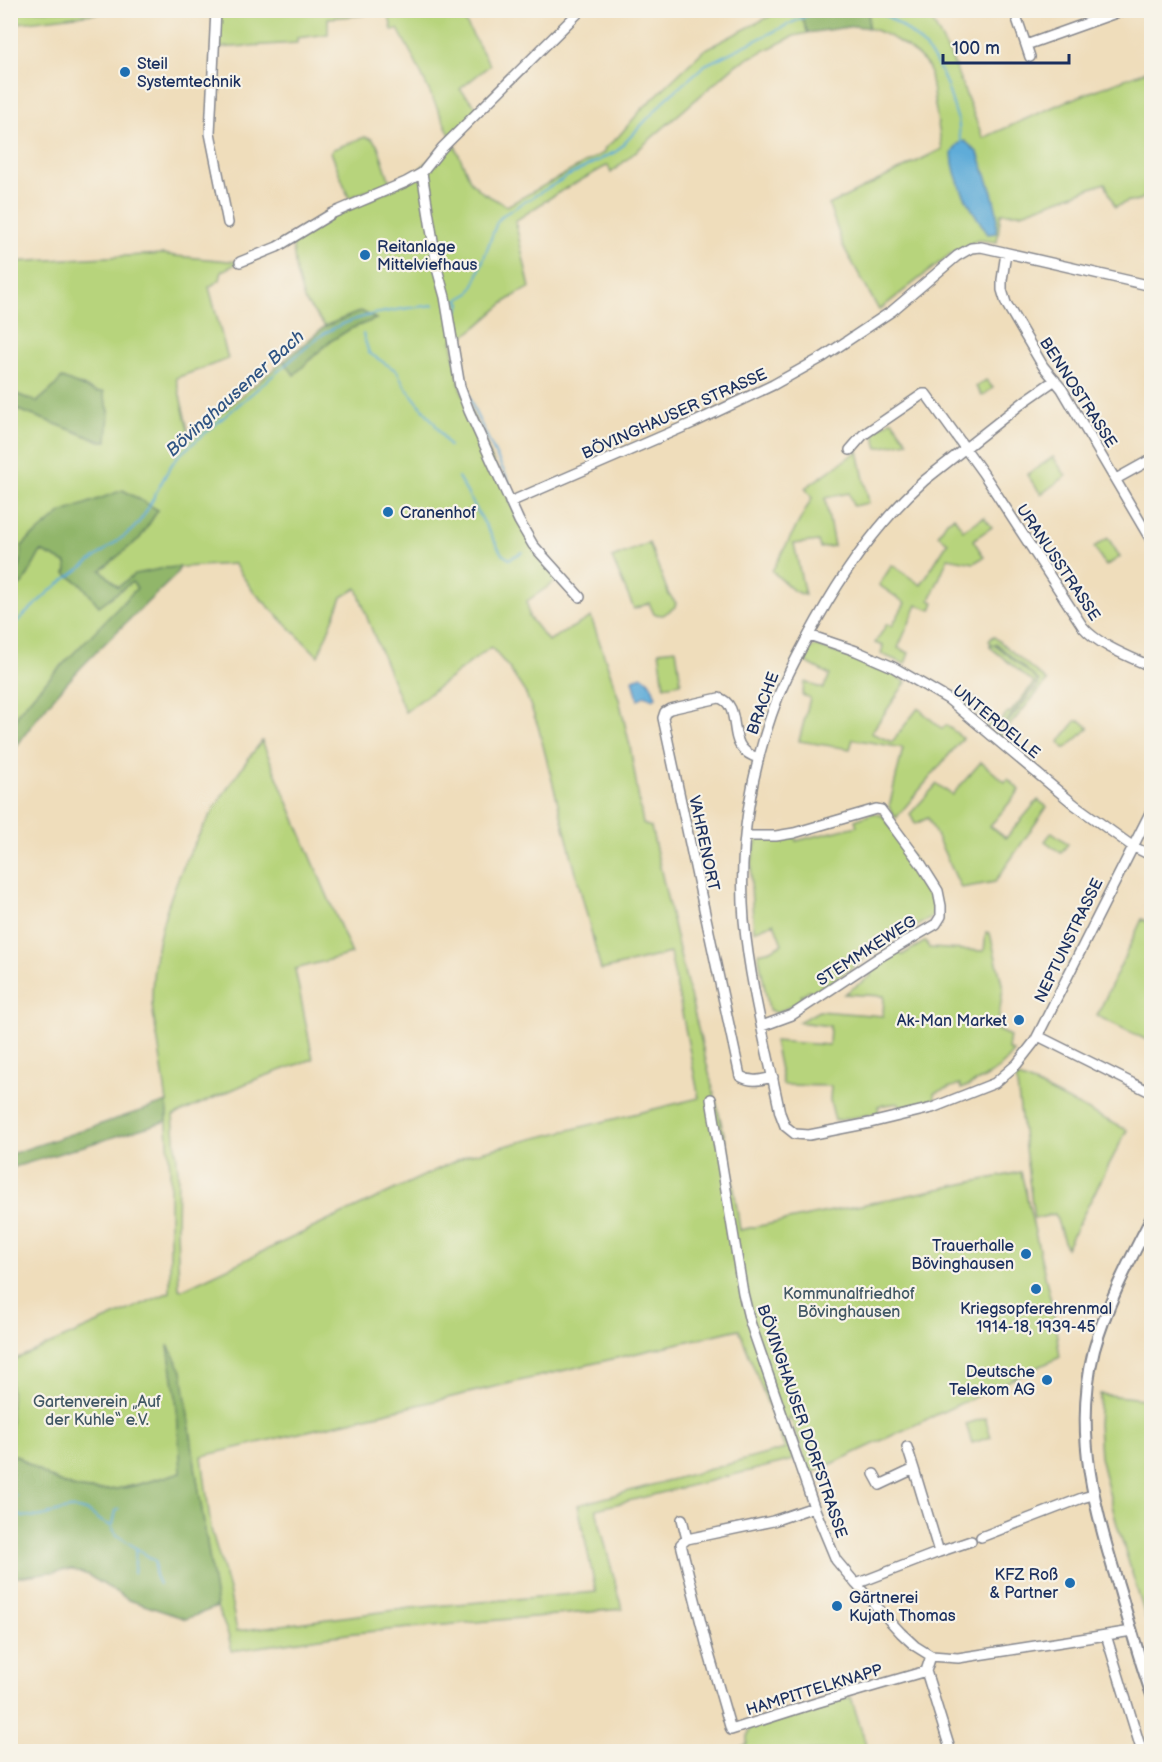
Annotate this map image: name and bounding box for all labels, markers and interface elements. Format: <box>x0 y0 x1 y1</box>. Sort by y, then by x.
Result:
scale bar <box>943 27 1069 65</box>
text: 100 m <box>952 38 1000 59</box>
place label: Steil Systemtechnik <box>137 55 241 92</box>
marker: Steil Systemtechnik <box>118 65 132 79</box>
place label: Reitanlage Mittelviefhaus <box>377 238 478 275</box>
marker: Reitanlage Mittelviefhaus <box>358 248 372 262</box>
water label: Bövinghausener Bach <box>162 326 309 461</box>
street label: BENNOSTRASSE <box>1035 334 1121 452</box>
street label: BÖVINGHAUSER STRASSE <box>578 363 770 464</box>
street label: URANUSSTRASSE <box>1012 501 1104 625</box>
place label: Cranenhof <box>400 504 476 523</box>
marker: Cranenhof <box>381 505 395 519</box>
street label: BRACHE <box>743 670 784 737</box>
street label: UNTERDELLE <box>949 681 1043 763</box>
street label: VAHRENORT <box>684 794 723 893</box>
street label: NEPTUNSTRASSE <box>1031 875 1108 1006</box>
street label: STEMMKEWEG <box>813 912 920 991</box>
place label: Ak-Man Market <box>897 1012 1007 1031</box>
marker: Ak-Man Market <box>1012 1013 1026 1027</box>
place label: Trauerhalle Bövinghausen <box>911 1237 1015 1274</box>
marker: Trauerhalle Bövinghausen <box>1019 1247 1033 1261</box>
marker: Kriegsopferehrenmal 1914-18, 1939-45 <box>1029 1282 1043 1296</box>
park label: Kommunalfriedhof Bövinghausen <box>783 1285 915 1322</box>
place label: Kriegsopferehrenmal 1914-18, 1939-45 <box>960 1300 1112 1337</box>
street label: BÖVINGHAUSER DORFSTRASSE <box>753 1302 852 1541</box>
place label: Deutsche Telekom AG <box>949 1363 1035 1400</box>
marker: Deutsche Telekom AG <box>1040 1373 1054 1387</box>
park label: Gartenverein „Auf der Kuhle“ e.V. <box>33 1393 161 1430</box>
place label: KFZ Roß & Partner <box>989 1566 1058 1603</box>
marker: KFZ Roß & Partner <box>1063 1576 1077 1590</box>
place label: Gärtnerei Kujath Thomas <box>849 1589 956 1626</box>
marker: Gärtnerei Kujath Thomas <box>830 1599 844 1613</box>
street label: HAMPITTELKNAPP <box>744 1661 885 1720</box>

